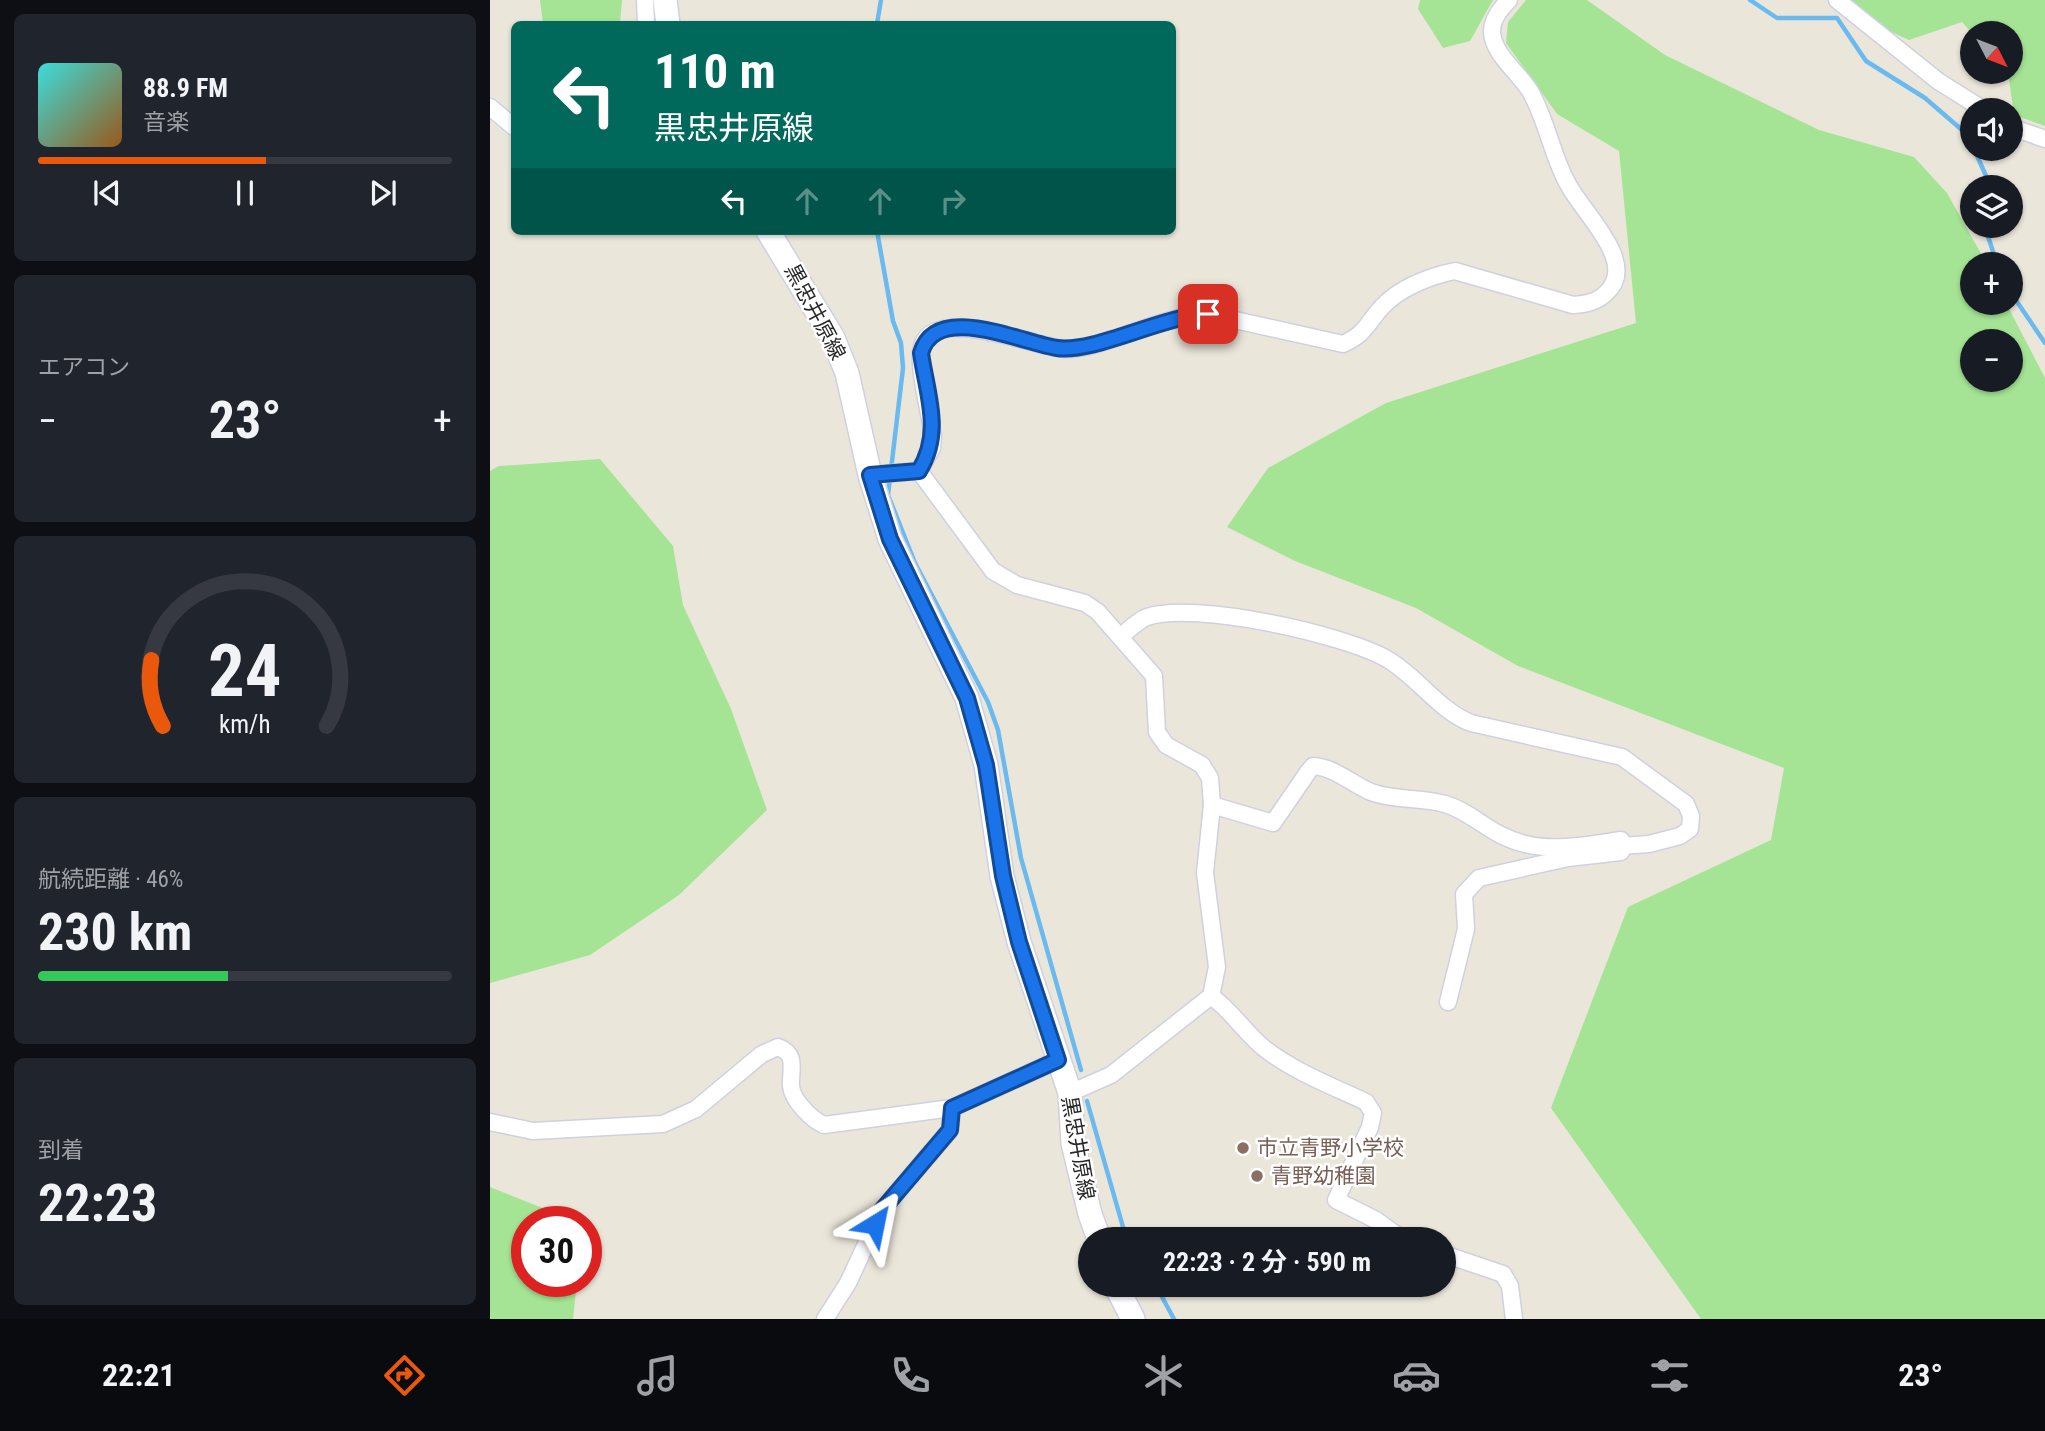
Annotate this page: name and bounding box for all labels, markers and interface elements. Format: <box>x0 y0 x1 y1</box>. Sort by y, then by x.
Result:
north arrow <box>1960 21 2023 84</box>
map controls <box>1960 21 2023 392</box>
text: 110 m <box>654 43 776 100</box>
icon: left <box>539 49 630 140</box>
text: 88.9 FM <box>143 73 228 103</box>
button: sound <box>1960 98 2023 161</box>
text: 音楽 <box>143 109 189 136</box>
text: 黒忠井原線 <box>654 109 814 147</box>
icon: previous <box>88 174 126 212</box>
icon: pause <box>226 174 264 212</box>
icon: next <box>364 174 402 212</box>
button: layers <box>1960 175 2023 238</box>
icon: left <box>715 182 753 220</box>
icon: ahead <box>788 182 826 220</box>
icon: ahead <box>861 182 899 220</box>
icon: right <box>934 182 972 220</box>
button: + <box>1960 252 2023 315</box>
street label: 黒忠井原線 <box>780 260 850 364</box>
pin <box>1178 284 1238 344</box>
icon: arrive <box>1189 295 1227 333</box>
button: − <box>1960 329 2023 392</box>
text: エアコン <box>38 354 130 381</box>
text: 23° <box>209 390 281 451</box>
text: − <box>38 399 57 443</box>
text: + <box>433 399 452 443</box>
text: 24 <box>208 628 282 714</box>
text: km/h <box>219 709 271 738</box>
text: 航続距離 · 46% <box>38 866 183 893</box>
text: 230 km <box>38 902 192 963</box>
street label: 黒忠井原線 <box>1057 1094 1099 1202</box>
place label: 市立青野小学校 <box>1257 1136 1404 1160</box>
text: 到着 <box>38 1137 84 1164</box>
marker: 市立青野小学校 <box>1235 1140 1251 1156</box>
place label: 青野幼稚園 <box>1271 1164 1376 1188</box>
marker: 青野幼稚園 <box>1249 1168 1265 1184</box>
text: 22:23 <box>38 1173 157 1234</box>
position arrow <box>838 1187 912 1261</box>
speed limit sign: 30 <box>511 1206 602 1297</box>
text: 22:23 · 2 分 · 590 m <box>1163 1247 1371 1277</box>
icon: directions <box>380 1351 429 1400</box>
icon: music <box>633 1351 682 1400</box>
icon: phone <box>886 1351 935 1400</box>
icon: climate <box>1139 1351 1188 1400</box>
icon: car <box>1392 1351 1441 1400</box>
icon: filters <box>1645 1351 1694 1400</box>
text: 22:21 <box>102 1356 175 1394</box>
text: 23° <box>1898 1356 1943 1394</box>

